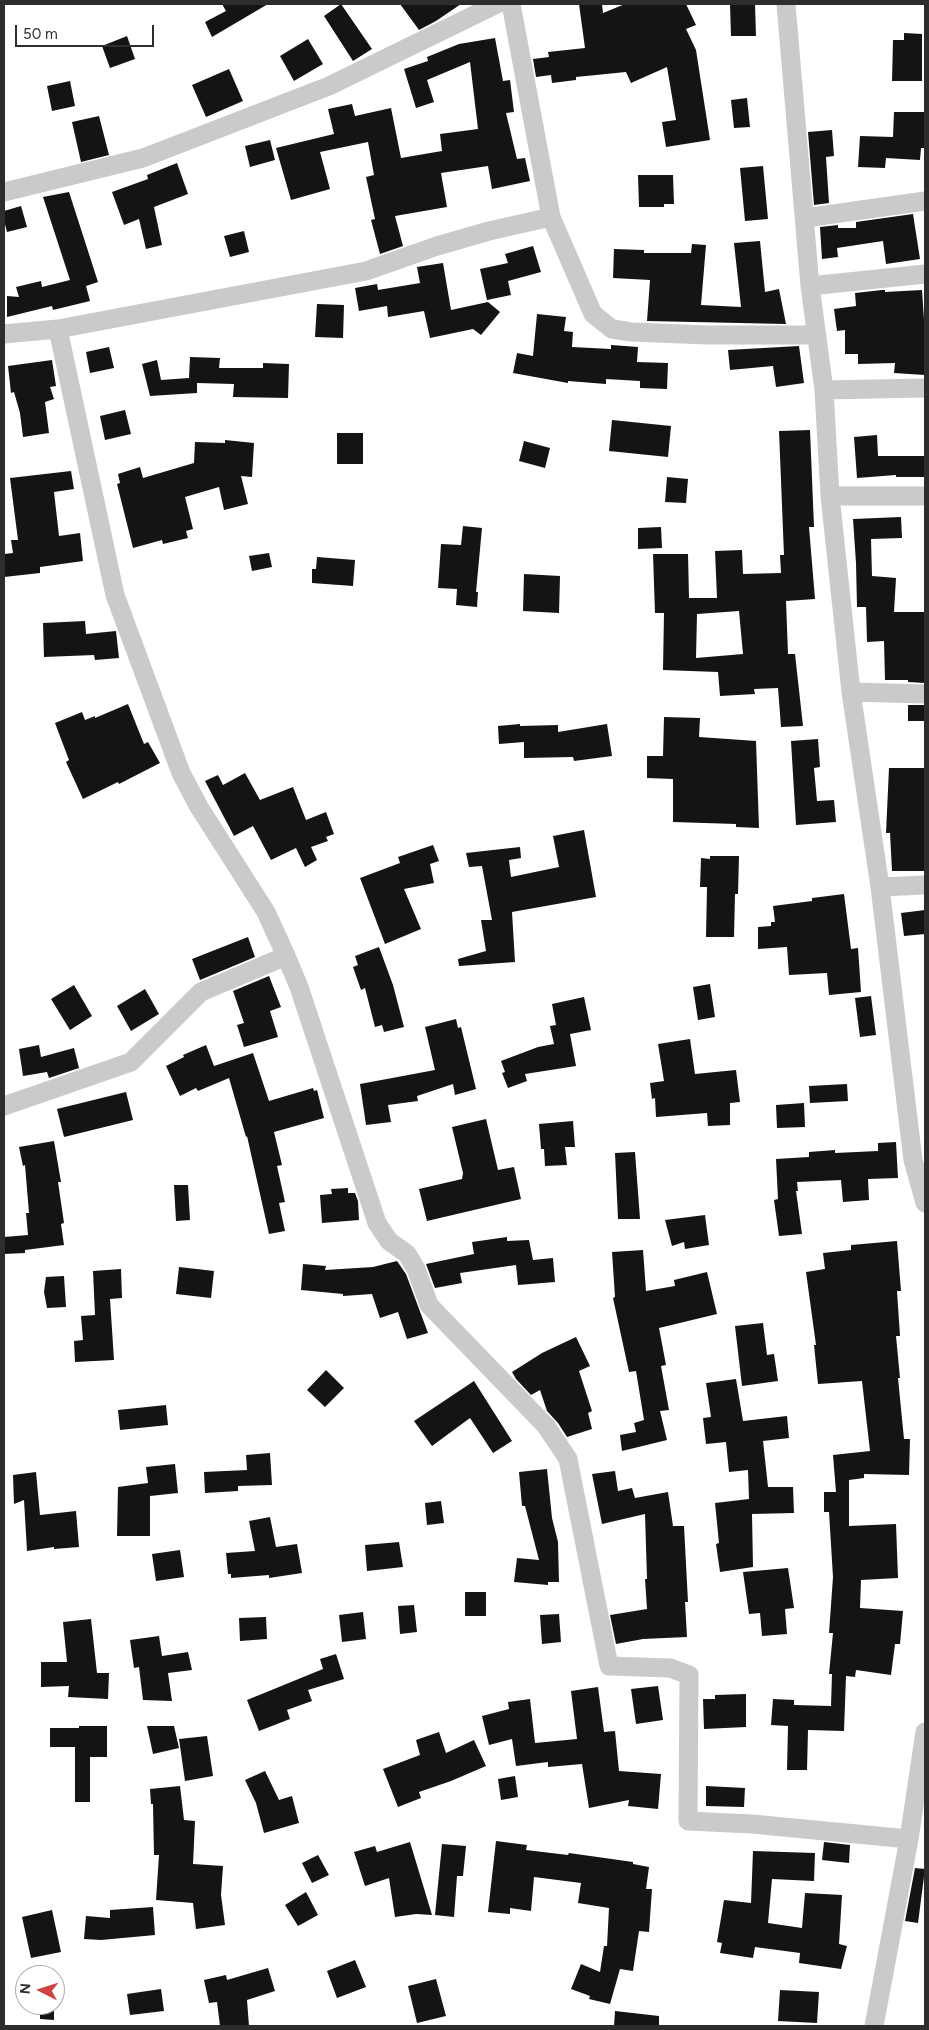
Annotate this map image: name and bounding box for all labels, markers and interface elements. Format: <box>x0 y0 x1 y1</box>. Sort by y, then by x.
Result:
scale bar <box>18 15 156 47</box>
text: 50 m <box>23 25 58 43</box>
north arrow <box>15 1965 65 2015</box>
text: N <box>17 1983 34 1995</box>

